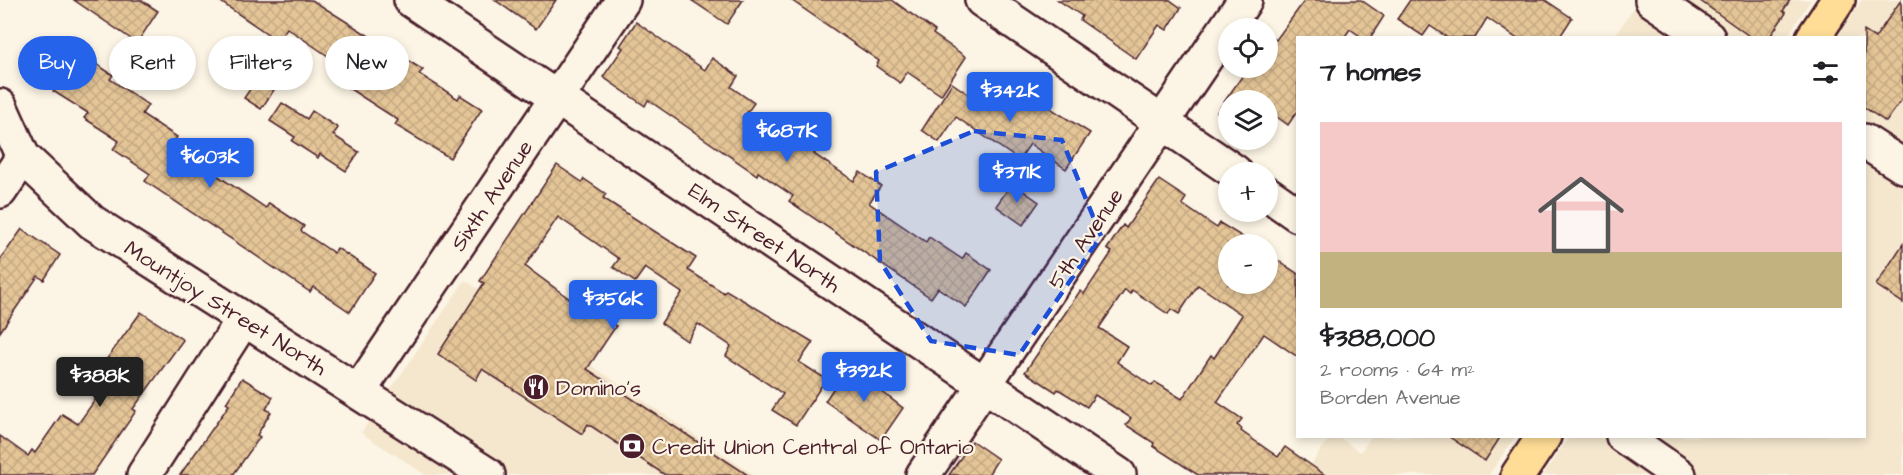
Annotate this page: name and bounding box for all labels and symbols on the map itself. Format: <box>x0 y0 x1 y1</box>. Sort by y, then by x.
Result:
pin: $342K <box>968 72 1052 123</box>
pin: $687K <box>745 112 829 163</box>
street label: Sixth Avenue <box>444 134 541 258</box>
pin: $603K <box>168 138 252 189</box>
pin: $371K <box>975 153 1059 204</box>
street label: Elm Street North <box>682 176 846 301</box>
street label: 5th Avenue <box>1041 182 1131 295</box>
street label: Mountjoy Street North <box>117 233 333 384</box>
pin: $356K <box>571 280 655 331</box>
pin: $392K <box>822 352 906 403</box>
pin: $388K <box>58 357 142 408</box>
restaurant icon: Domino's <box>521 372 551 402</box>
place label: Domino's <box>556 373 641 404</box>
bank icon: Credit Union Central of Ontario <box>617 431 647 461</box>
place label: Credit Union Central of Ontario <box>652 432 974 463</box>

